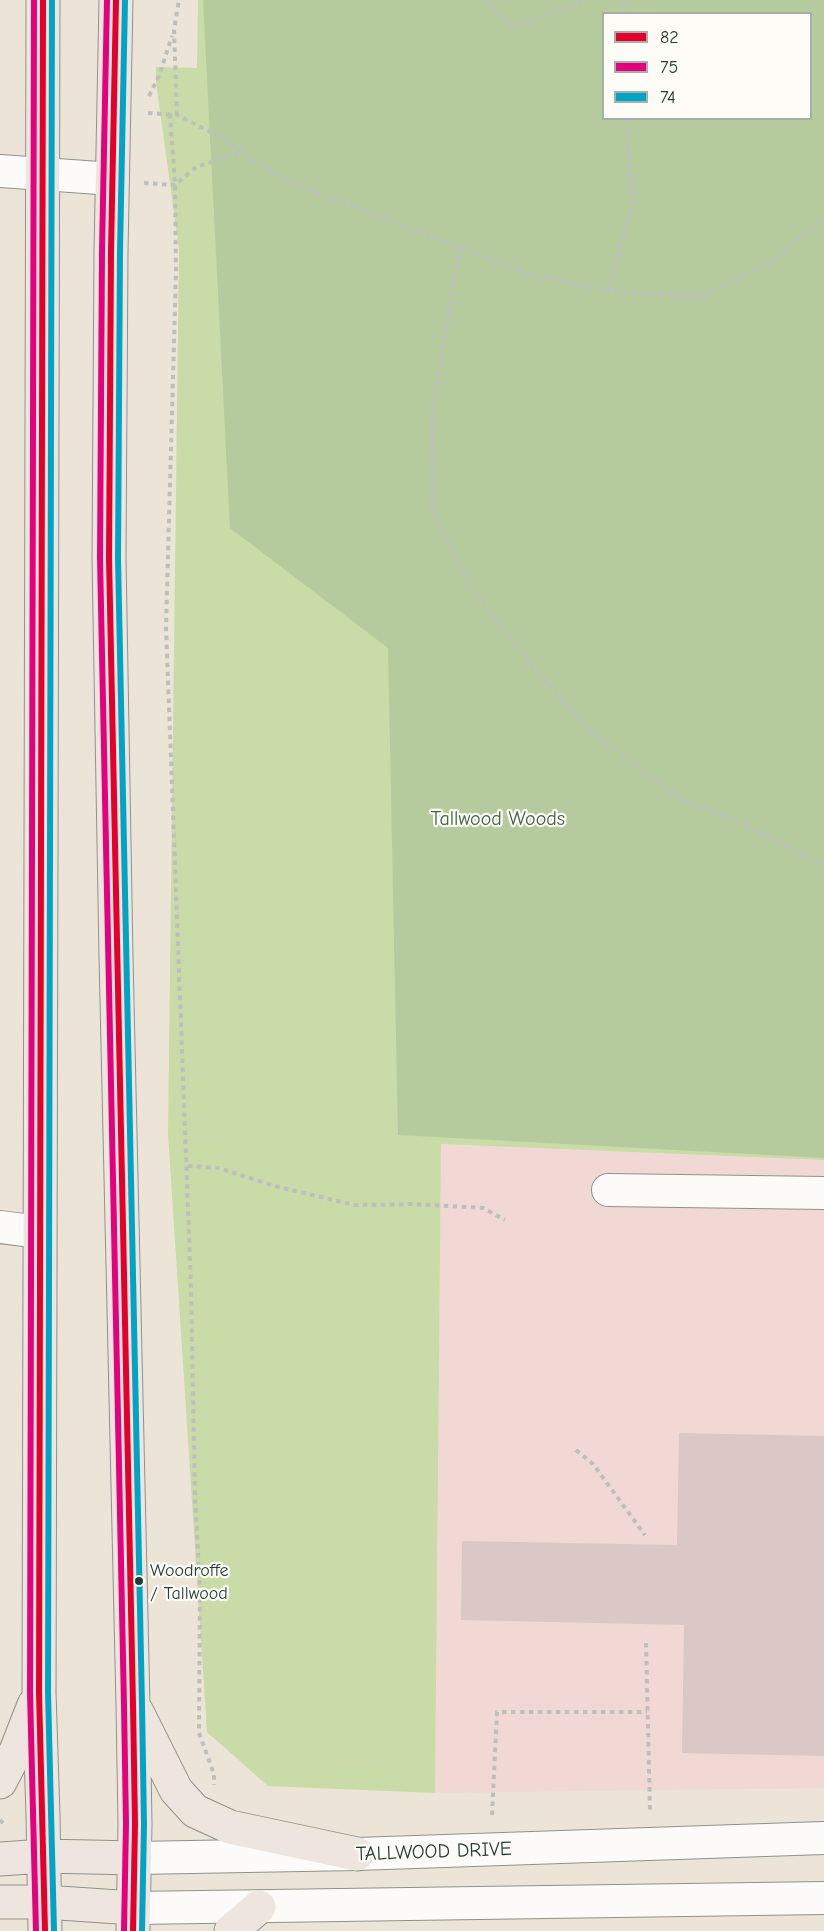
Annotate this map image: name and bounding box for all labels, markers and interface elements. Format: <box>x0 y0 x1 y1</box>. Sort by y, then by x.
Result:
legend <box>602 12 812 120</box>
text: 82 <box>660 27 679 48</box>
text: 75 <box>660 57 678 78</box>
text: 74 <box>660 87 676 108</box>
park label: Tallwood Woods <box>431 807 565 831</box>
place label: Woodroffe / Tallwood <box>150 1560 228 1602</box>
marker: Woodroffe / Tallwood <box>133 1575 145 1587</box>
street label: TALLWOOD DRIVE <box>356 1837 512 1867</box>

